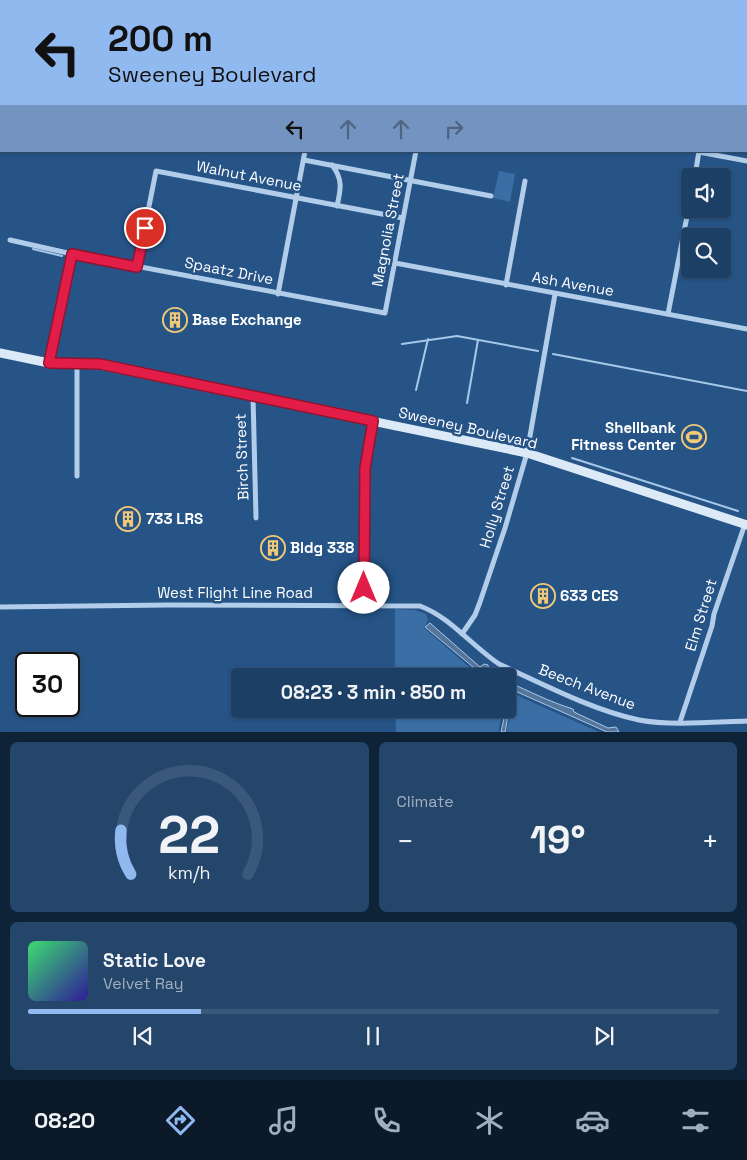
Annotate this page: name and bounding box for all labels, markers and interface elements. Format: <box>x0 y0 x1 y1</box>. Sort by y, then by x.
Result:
text: 200 m <box>108 17 213 61</box>
icon: left <box>25 20 90 85</box>
text: Sweeney Boulevard <box>108 60 316 88</box>
icon: left <box>281 115 309 143</box>
icon: ahead <box>334 115 362 143</box>
icon: ahead <box>387 115 415 143</box>
icon: right <box>440 115 468 143</box>
street label: Walnut Avenue <box>195 156 304 195</box>
map controls <box>681 168 731 278</box>
button: sound <box>681 168 731 218</box>
street label: Magnolia Street <box>367 171 408 288</box>
pin <box>124 207 166 249</box>
icon: arrive <box>131 214 159 242</box>
button: search <box>681 228 731 278</box>
street label: Spaatz Drive <box>183 253 275 288</box>
street label: Ash Avenue <box>530 267 616 300</box>
building icon: Base Exchange <box>162 307 188 333</box>
place label: Base Exchange <box>192 310 302 329</box>
street label: Sweeney Boulevard <box>397 402 539 453</box>
street label: Birch Street <box>230 413 253 501</box>
place label: Shellbank Fitness Center <box>571 418 677 454</box>
sports icon: Shellbank Fitness Center <box>681 424 707 450</box>
street label: Holly Street <box>475 463 518 550</box>
building icon: 733 LRS <box>115 506 141 532</box>
place label: 733 LRS <box>146 509 203 528</box>
building icon: Bldg 338 <box>260 535 286 561</box>
place label: Bldg 338 <box>290 538 354 557</box>
position arrow <box>337 561 389 613</box>
street label: Elm Street <box>681 576 721 653</box>
street label: West Flight Line Road <box>157 583 313 602</box>
building icon: 633 CES <box>530 583 556 609</box>
place label: 633 CES <box>560 586 618 605</box>
speed limit sign: 30 <box>15 652 80 717</box>
street label: Beech Avenue <box>536 659 639 714</box>
text: 08:23 · 3 min · 850 m <box>281 680 466 705</box>
text: Climate <box>397 791 454 812</box>
text: 22 <box>158 802 220 868</box>
text: 19° <box>530 816 586 864</box>
text: − <box>397 823 414 859</box>
text: + <box>702 823 719 859</box>
text: km/h <box>168 861 211 884</box>
text: Static Love <box>103 948 206 973</box>
text: Velvet Ray <box>103 973 184 994</box>
icon: previous <box>129 1022 157 1050</box>
icon: pause <box>359 1022 387 1050</box>
icon: next <box>590 1022 618 1050</box>
icon: directions <box>163 1103 198 1138</box>
icon: music <box>266 1103 301 1138</box>
icon: phone <box>369 1103 404 1138</box>
icon: climate <box>472 1103 507 1138</box>
icon: car <box>575 1103 610 1138</box>
icon: filters <box>678 1103 713 1138</box>
text: 08:20 <box>34 1106 95 1134</box>

